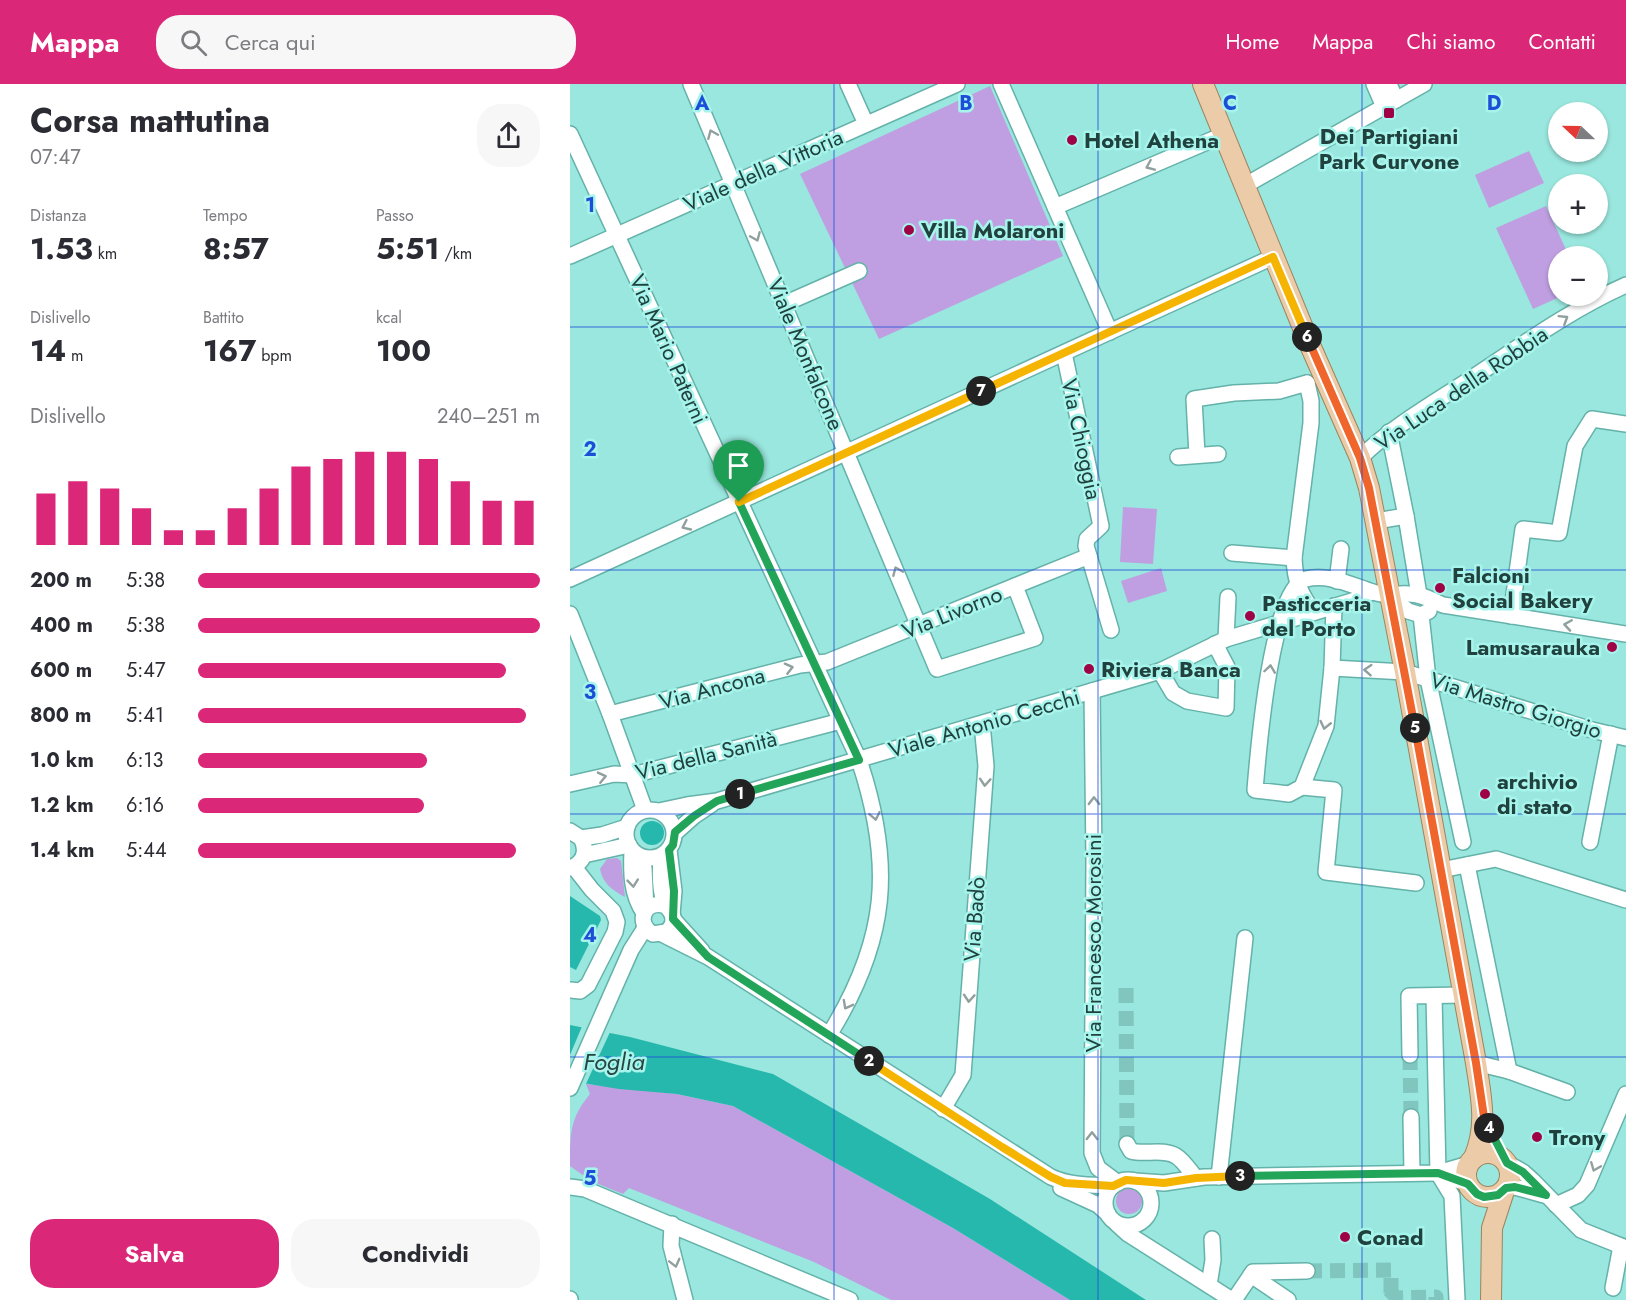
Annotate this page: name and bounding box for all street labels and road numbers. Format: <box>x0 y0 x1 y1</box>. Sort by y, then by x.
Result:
street label: Viale della Vittoria <box>678 120 848 220</box>
street label: Via Mario Paterni <box>622 269 716 429</box>
street label: Viale Monfalcone <box>760 273 852 435</box>
street label: Via Luca della Robbia <box>1368 318 1554 458</box>
street label: Via Chioggia <box>1054 375 1110 503</box>
street label: Via Livorno <box>897 577 1007 647</box>
street label: Via Ancona <box>656 659 768 717</box>
street label: Via Mastro Giorgio <box>1426 664 1606 746</box>
street label: Viale Antonio Cecchi <box>885 680 1083 766</box>
street label: Via della Sanità <box>632 722 780 788</box>
street label: Via Francesco Morosini <box>1077 834 1109 1052</box>
street label: Via Badò <box>955 876 993 962</box>

